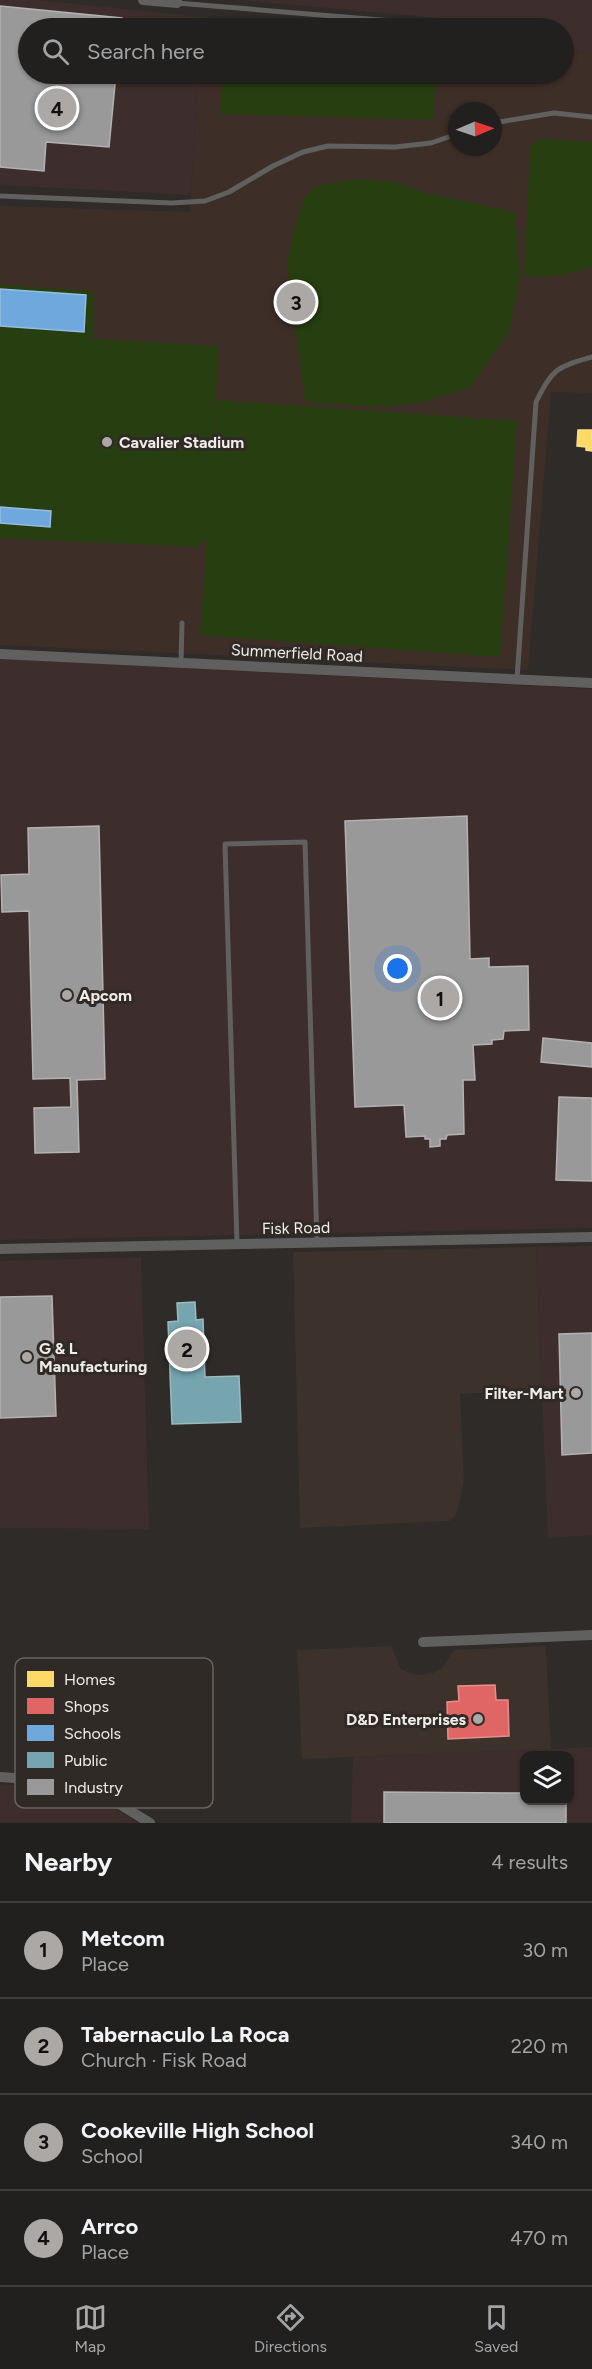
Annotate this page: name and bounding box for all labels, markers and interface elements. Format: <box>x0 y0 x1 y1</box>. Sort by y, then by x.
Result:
search box <box>18 18 574 84</box>
icon: search <box>39 35 72 68</box>
text: Search here <box>87 38 205 65</box>
pin: 4 <box>38 86 76 130</box>
north arrow <box>448 102 502 156</box>
pin: 3 <box>276 280 316 324</box>
place label: Cavalier Stadium <box>119 433 244 452</box>
marker: Cavalier Stadium <box>100 435 114 449</box>
street label: Summerfield Road <box>231 640 363 666</box>
your location <box>383 954 412 983</box>
pin: 1 <box>420 976 460 1020</box>
place label: Apcom <box>79 986 132 1005</box>
marker: Apcom <box>60 988 74 1002</box>
street label: Fisk Road <box>262 1218 330 1238</box>
pin: 2 <box>168 1326 207 1372</box>
place label: G & L Manufacturing <box>39 1339 147 1376</box>
marker: G & L Manufacturing <box>20 1350 34 1364</box>
place label: Filter-Mart <box>485 1384 564 1403</box>
marker: Filter-Mart <box>569 1386 583 1400</box>
legend <box>15 1658 213 1808</box>
text: Homes <box>64 1670 115 1689</box>
text: Shops <box>64 1697 109 1716</box>
place label: D&D Enterprises <box>346 1710 467 1729</box>
marker: D&D Enterprises <box>471 1712 485 1726</box>
text: Schools <box>64 1724 121 1743</box>
text: Public <box>64 1751 108 1770</box>
map controls <box>520 1751 574 1805</box>
button: layers <box>520 1751 574 1805</box>
text: Industry <box>64 1778 123 1797</box>
text: Nearby <box>24 1846 112 1878</box>
text: 4 results <box>491 1850 568 1874</box>
text: Metcom <box>81 1925 165 1952</box>
text: 1 <box>39 1938 48 1962</box>
text: 30 m <box>522 1938 568 1962</box>
text: Place <box>81 1952 129 1976</box>
text: Tabernaculo La Roca <box>81 2021 289 2048</box>
text: 2 <box>38 2034 49 2058</box>
text: 220 m <box>511 2034 568 2058</box>
text: Church · Fisk Road <box>81 2048 247 2072</box>
text: Cookeville High School <box>81 2117 314 2144</box>
text: 3 <box>38 2130 49 2154</box>
text: 340 m <box>510 2130 568 2154</box>
text: School <box>81 2144 143 2168</box>
text: Arrco <box>81 2213 138 2240</box>
text: 4 <box>37 2226 50 2250</box>
text: 470 m <box>510 2226 568 2250</box>
text: Place <box>81 2240 129 2264</box>
tab: Map <box>74 2301 107 2356</box>
tab: Directions <box>254 2301 327 2356</box>
tab: Saved <box>474 2301 518 2356</box>

